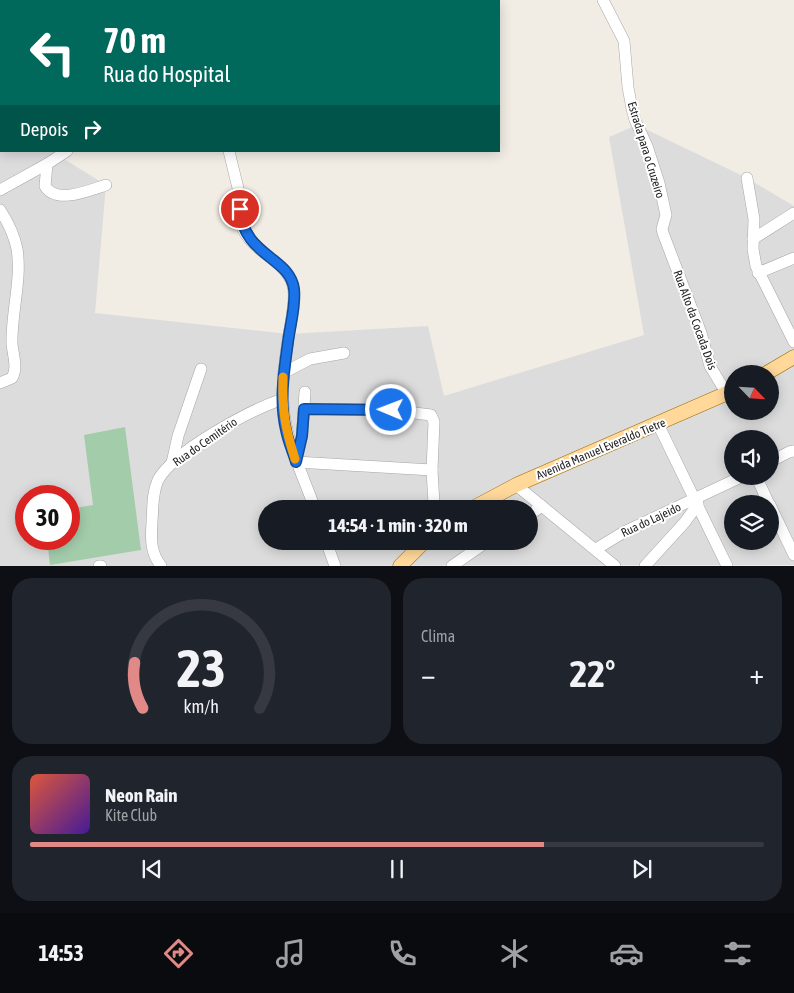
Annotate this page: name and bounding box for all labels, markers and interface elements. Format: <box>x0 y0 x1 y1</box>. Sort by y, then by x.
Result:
icon: left <box>20 20 85 85</box>
text: 70 m <box>103 20 166 60</box>
text: Rua do Hospital <box>103 61 230 87</box>
street label: Estrada para o Cruzeiro <box>625 100 667 200</box>
icon: right <box>78 115 106 143</box>
text: Depois <box>20 118 68 140</box>
pin <box>219 188 261 230</box>
icon: arrive <box>226 195 254 223</box>
street label: Rua Alto da Cocada Dois <box>670 268 720 372</box>
north arrow <box>724 365 779 420</box>
map controls <box>724 365 779 550</box>
position arrow <box>364 383 416 435</box>
street label: Rua do Cemitério <box>170 415 240 469</box>
street label: Avenida Manuel Everaldo Tietre <box>534 415 668 483</box>
button: sound <box>724 430 779 485</box>
speed limit sign: 30 <box>15 485 80 550</box>
button: layers <box>724 495 779 550</box>
street label: Rua do Lajeido <box>619 500 684 540</box>
text: 14:54 · 1 min · 320 m <box>328 514 468 536</box>
text: Clima <box>421 627 455 645</box>
text: 23 <box>177 638 226 698</box>
text: 22° <box>569 652 616 695</box>
text: − <box>421 658 436 690</box>
text: + <box>749 658 764 690</box>
text: km/h <box>184 696 219 717</box>
text: Neon Rain <box>105 784 177 806</box>
text: Kite Club <box>105 806 157 824</box>
icon: previous <box>138 855 166 883</box>
icon: pause <box>383 855 411 883</box>
icon: next <box>628 855 656 883</box>
icon: directions <box>161 936 196 971</box>
icon: music <box>273 936 308 971</box>
icon: phone <box>385 936 420 971</box>
icon: climate <box>497 936 532 971</box>
icon: car <box>609 936 644 971</box>
icon: filters <box>720 936 755 971</box>
text: 14:53 <box>38 940 84 966</box>

